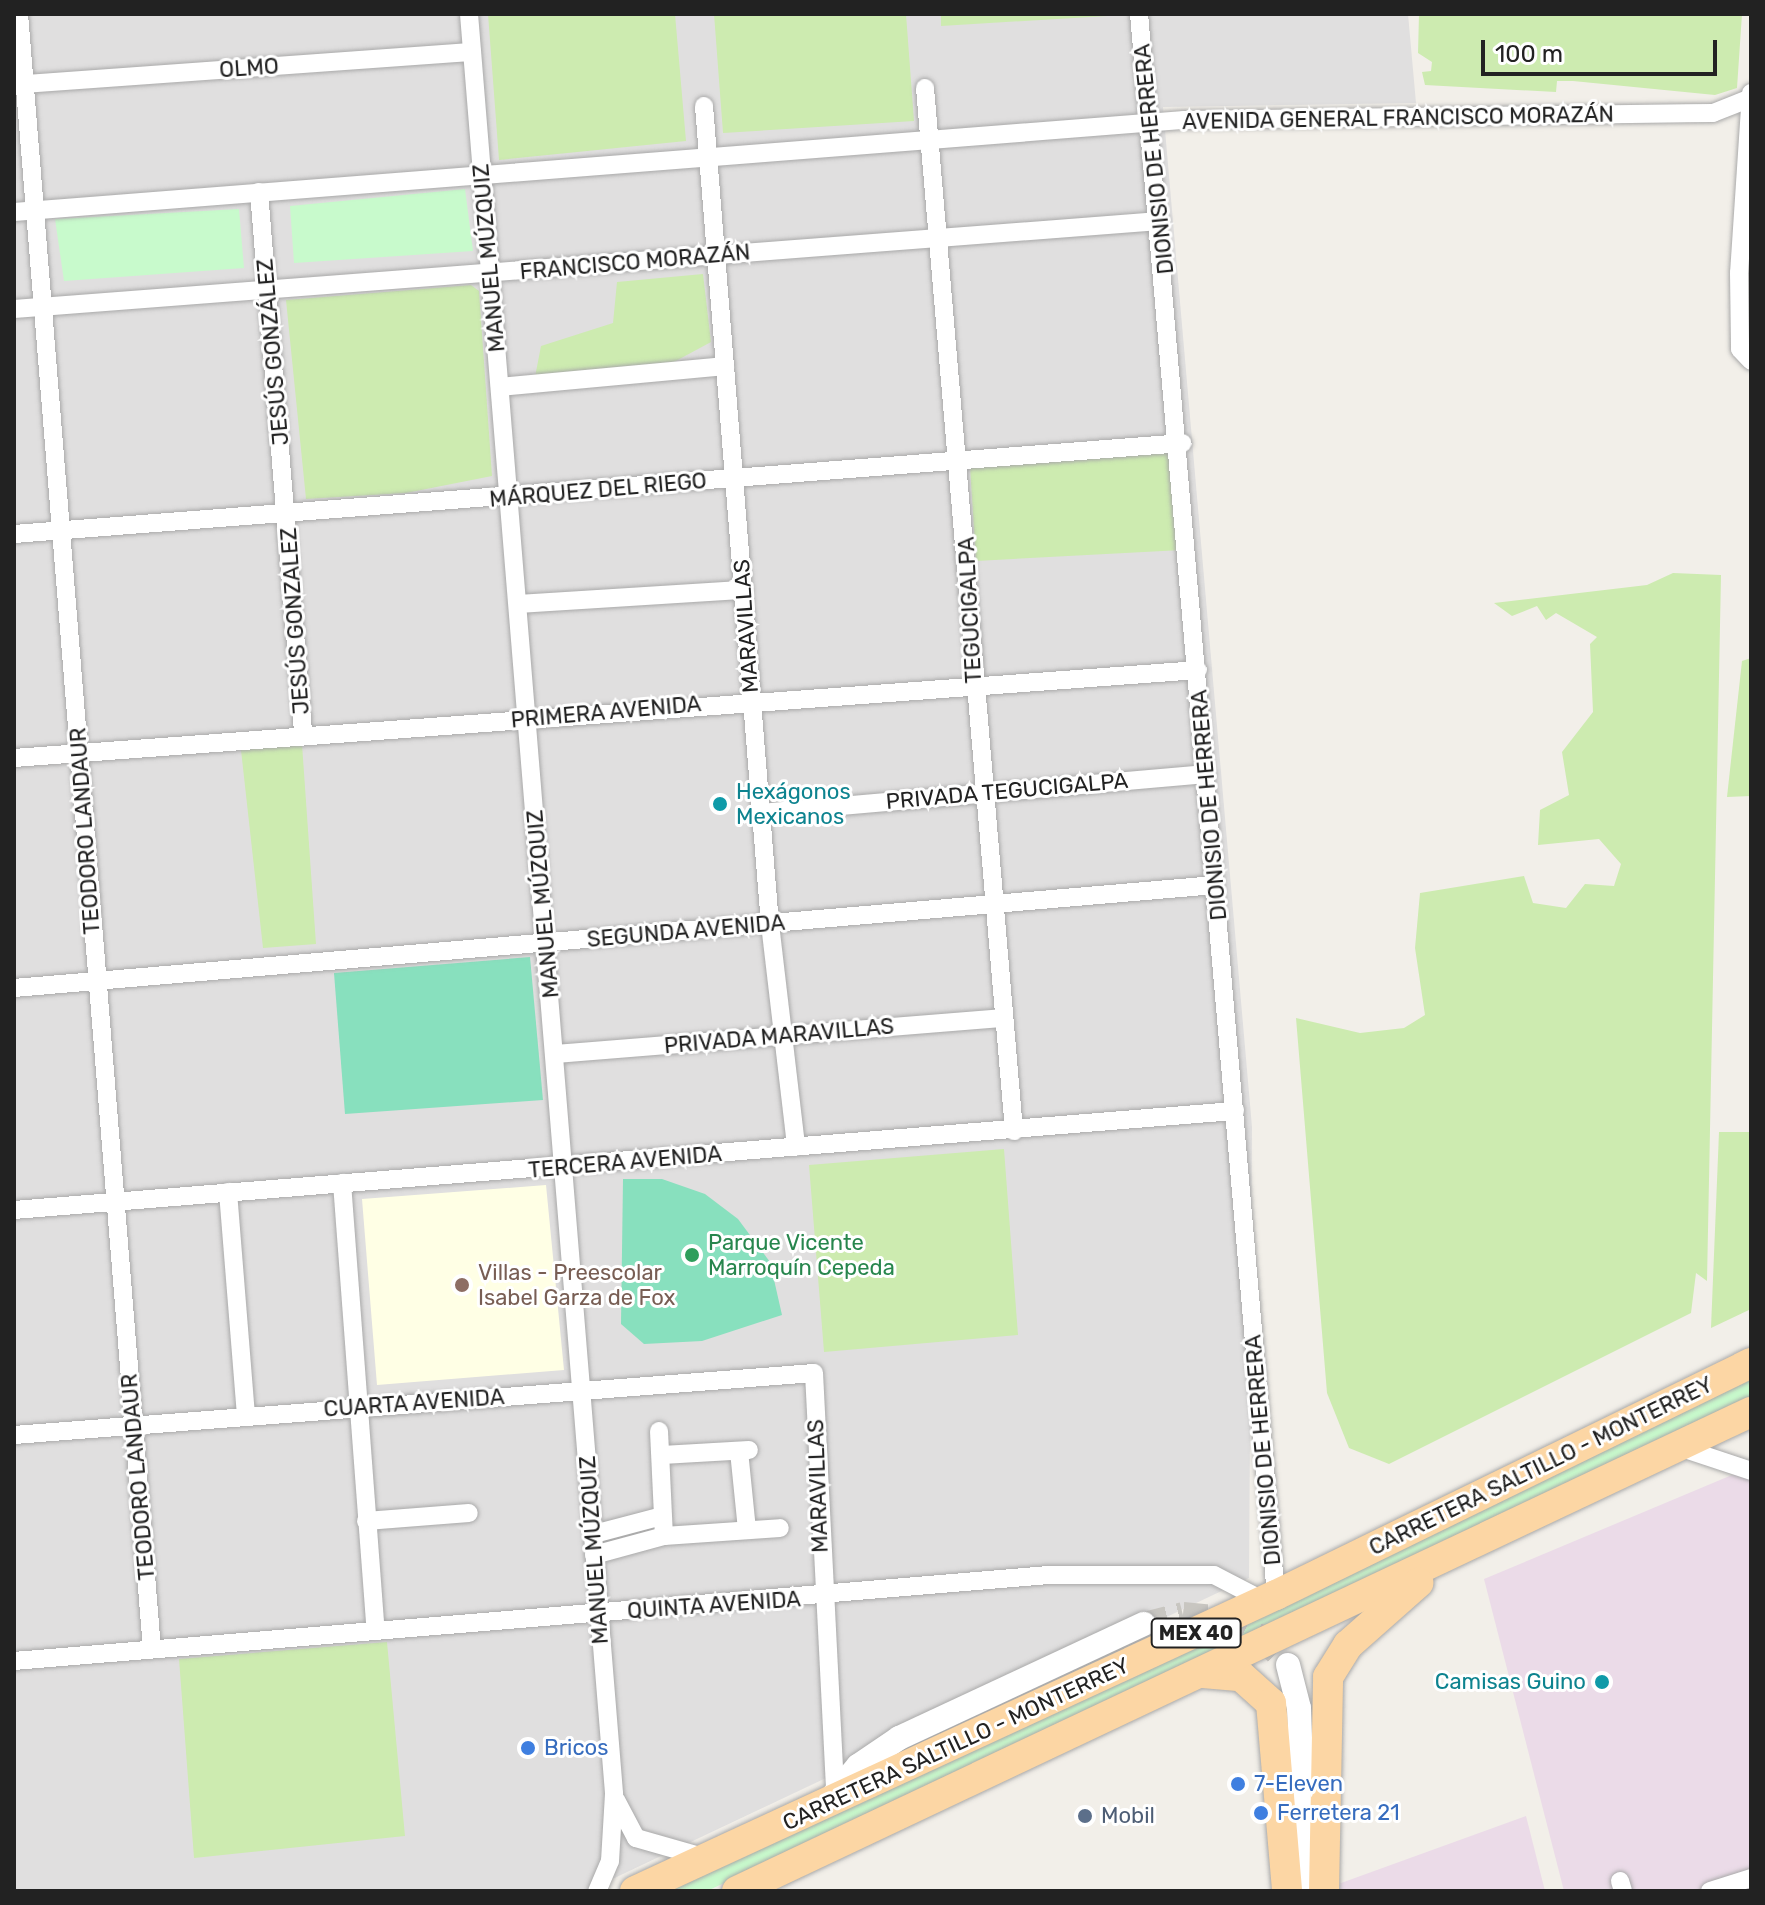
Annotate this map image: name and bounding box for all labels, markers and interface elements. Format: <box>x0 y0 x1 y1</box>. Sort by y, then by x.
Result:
scale bar <box>1485 24 1721 74</box>
text: 100 m <box>1495 40 1563 68</box>
street label: DIONISIO DE HERRERA <box>1129 42 1179 276</box>
street label: OLMO <box>218 53 280 83</box>
street label: AVENIDA GENERAL FRANCISCO MORAZÁN <box>1181 101 1615 135</box>
street label: MANUEL MÚZQUIZ <box>468 162 510 354</box>
street label: FRANCISCO MORAZÁN <box>519 239 751 285</box>
street label: JESÚS GONZÁLEZ <box>252 257 294 447</box>
street label: MÁRQUEZ DEL RIEGO <box>488 467 708 513</box>
street label: JESÚS GONZALEZ <box>275 527 315 715</box>
street label: TEGUCIGALPA <box>953 536 987 684</box>
street label: MARAVILLAS <box>728 558 764 694</box>
street label: DIONISIO DE HERRERA <box>1186 689 1232 921</box>
street label: PRIMERA AVENIDA <box>509 690 703 734</box>
street label: TEODORO LANDAUR <box>65 727 105 935</box>
street label: PRIVADA TEGUCIGALPA <box>884 767 1130 815</box>
place label: Hexágonos Mexicanos <box>736 778 851 830</box>
marker: Hexágonos Mexicanos <box>711 795 729 813</box>
street label: MANUEL MÚZQUIZ <box>522 808 564 1000</box>
street label: SEGUNDA AVENIDA <box>585 909 787 953</box>
street label: PRIVADA MARAVILLAS <box>663 1013 895 1059</box>
street label: TERCERA AVENIDA <box>527 1140 723 1184</box>
place label: Parque Vicente Marroquín Cepeda <box>708 1229 895 1280</box>
marker: Parque Vicente Marroquín Cepeda <box>683 1246 701 1264</box>
place label: Villas - Preescolar Isabel Garza de Fox <box>478 1259 675 1310</box>
marker: Villas - Preescolar Isabel Garza de Fox <box>453 1276 471 1294</box>
street label: DIONISIO DE HERRERA <box>1240 1334 1286 1566</box>
street label: CARRETERA SALTILLO - MONTERREY <box>1365 1371 1717 1561</box>
street label: TEODORO LANDAUR <box>116 1373 160 1581</box>
street label: CUARTA AVENIDA <box>322 1383 506 1423</box>
street label: MARAVILLAS <box>802 1419 834 1553</box>
street label: MANUEL MÚZQUIZ <box>574 1455 614 1645</box>
street label: QUINTA AVENIDA <box>626 1586 802 1624</box>
road number: MEX 40 <box>1150 1617 1242 1649</box>
street label: CARRETERA SALTILLO - MONTERREY <box>778 1652 1134 1836</box>
place label: Camisas Guino <box>1435 1669 1586 1695</box>
marker: Camisas Guino <box>1593 1673 1611 1691</box>
place label: Bricos <box>544 1735 608 1761</box>
marker: Bricos <box>519 1739 537 1757</box>
place label: 7-Eleven <box>1254 1771 1343 1797</box>
marker: 7-Eleven <box>1229 1775 1247 1793</box>
place label: Ferretera 21 <box>1277 1800 1400 1826</box>
place label: Mobil <box>1101 1803 1155 1829</box>
marker: Ferretera 21 <box>1252 1804 1270 1822</box>
marker: Mobil <box>1076 1807 1094 1825</box>

